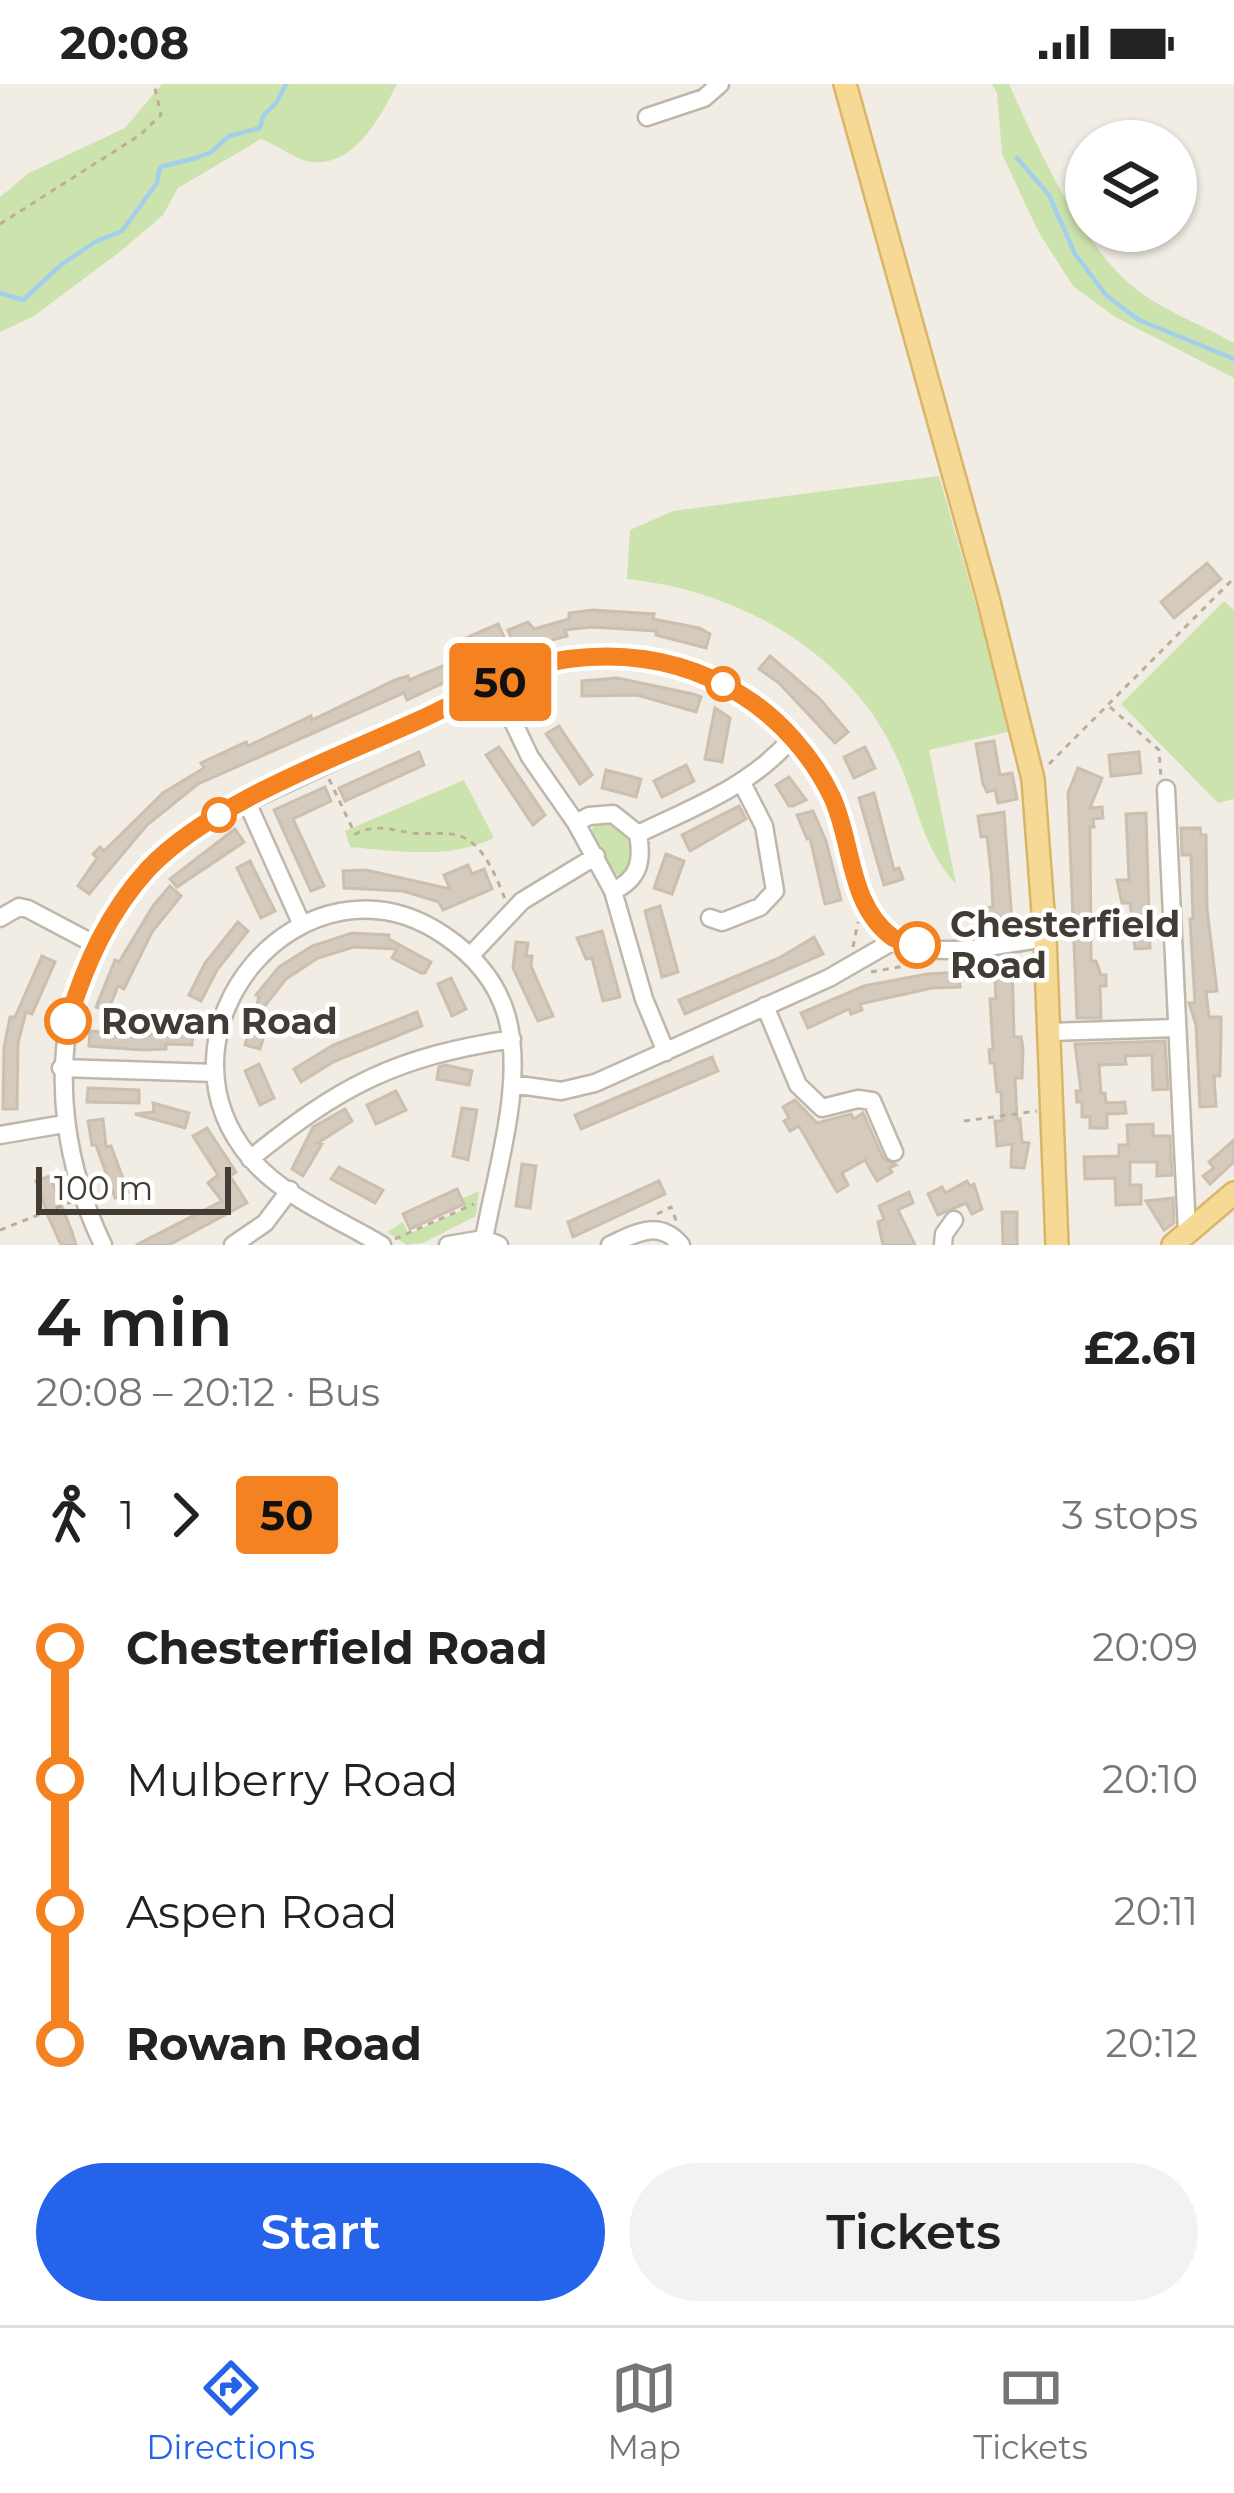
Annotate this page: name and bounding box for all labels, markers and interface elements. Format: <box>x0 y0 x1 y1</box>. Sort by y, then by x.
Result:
text: 20:08 <box>60 15 189 70</box>
map controls <box>1065 120 1197 252</box>
button: layers <box>1065 120 1197 252</box>
line badge: 50 <box>446 643 554 721</box>
text: 50 <box>473 656 527 708</box>
unlabelled marker <box>707 668 739 700</box>
unlabelled marker <box>203 799 235 831</box>
place label: Chesterfield Road <box>950 902 1180 987</box>
marker: Chesterfield Road <box>895 923 939 967</box>
marker: Rowan Road <box>46 999 90 1043</box>
place label: Rowan Road <box>101 999 338 1043</box>
scale bar <box>36 1161 231 1214</box>
text: 100 m <box>54 1168 153 1208</box>
text: 4 min <box>36 1282 233 1363</box>
text: £2.61 <box>1084 1320 1198 1375</box>
text: 20:08 – 20:12 · Bus <box>36 1368 380 1416</box>
icon: walk <box>36 1482 102 1548</box>
icon: forward <box>152 1482 218 1548</box>
text: 50 <box>260 1489 314 1541</box>
text: 1 <box>120 1491 134 1539</box>
text: 3 stops <box>1062 1491 1198 1539</box>
text: Chesterfield Road <box>126 1620 548 1675</box>
text: 20:09 <box>1092 1623 1198 1671</box>
text: Mulberry Road <box>126 1752 458 1807</box>
text: 20:10 <box>1102 1755 1198 1803</box>
text: Aspen Road <box>126 1884 398 1939</box>
text: 20:11 <box>1114 1887 1198 1935</box>
text: Rowan Road <box>126 2016 422 2071</box>
text: 20:12 <box>1106 2019 1198 2067</box>
button: Start <box>36 2163 605 2301</box>
button: Tickets <box>629 2163 1198 2301</box>
tab: Directions <box>146 2355 315 2467</box>
tab: Map <box>608 2355 681 2467</box>
tab: Tickets <box>973 2355 1088 2467</box>

